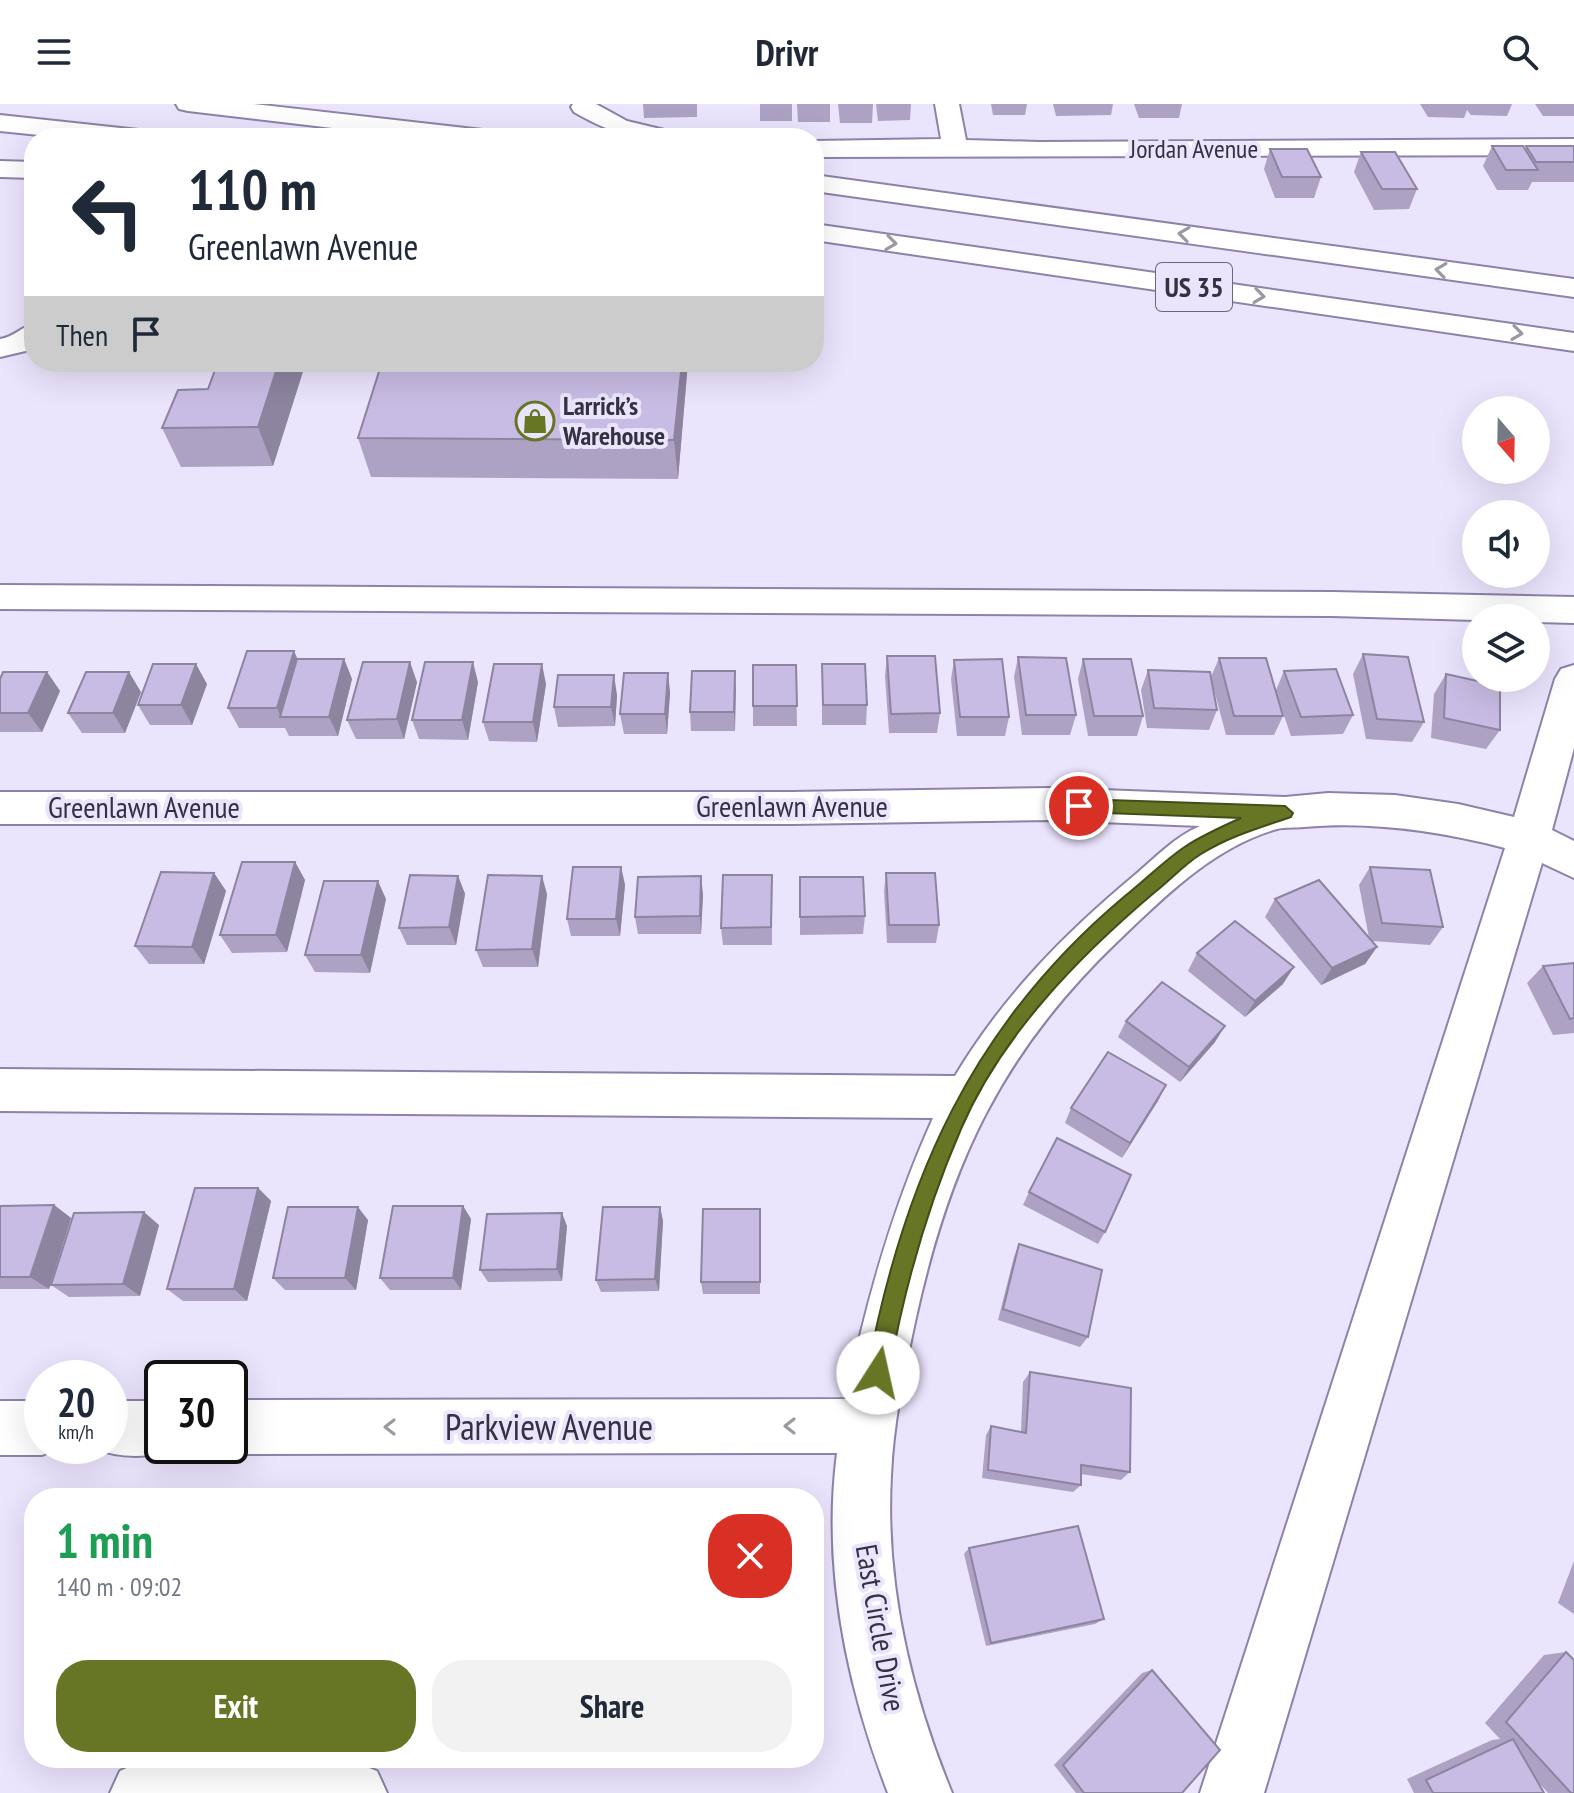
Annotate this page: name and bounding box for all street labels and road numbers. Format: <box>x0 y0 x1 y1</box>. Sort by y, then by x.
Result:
street label: Jordan Avenue <box>1129 132 1258 165</box>
road number: US 35 <box>1156 263 1232 311</box>
street label: Greenlawn Avenue <box>696 786 888 825</box>
street label: Greenlawn Avenue <box>48 787 240 826</box>
street label: Parkview Avenue <box>445 1403 653 1450</box>
street label: East Circle Drive <box>848 1541 915 1714</box>

